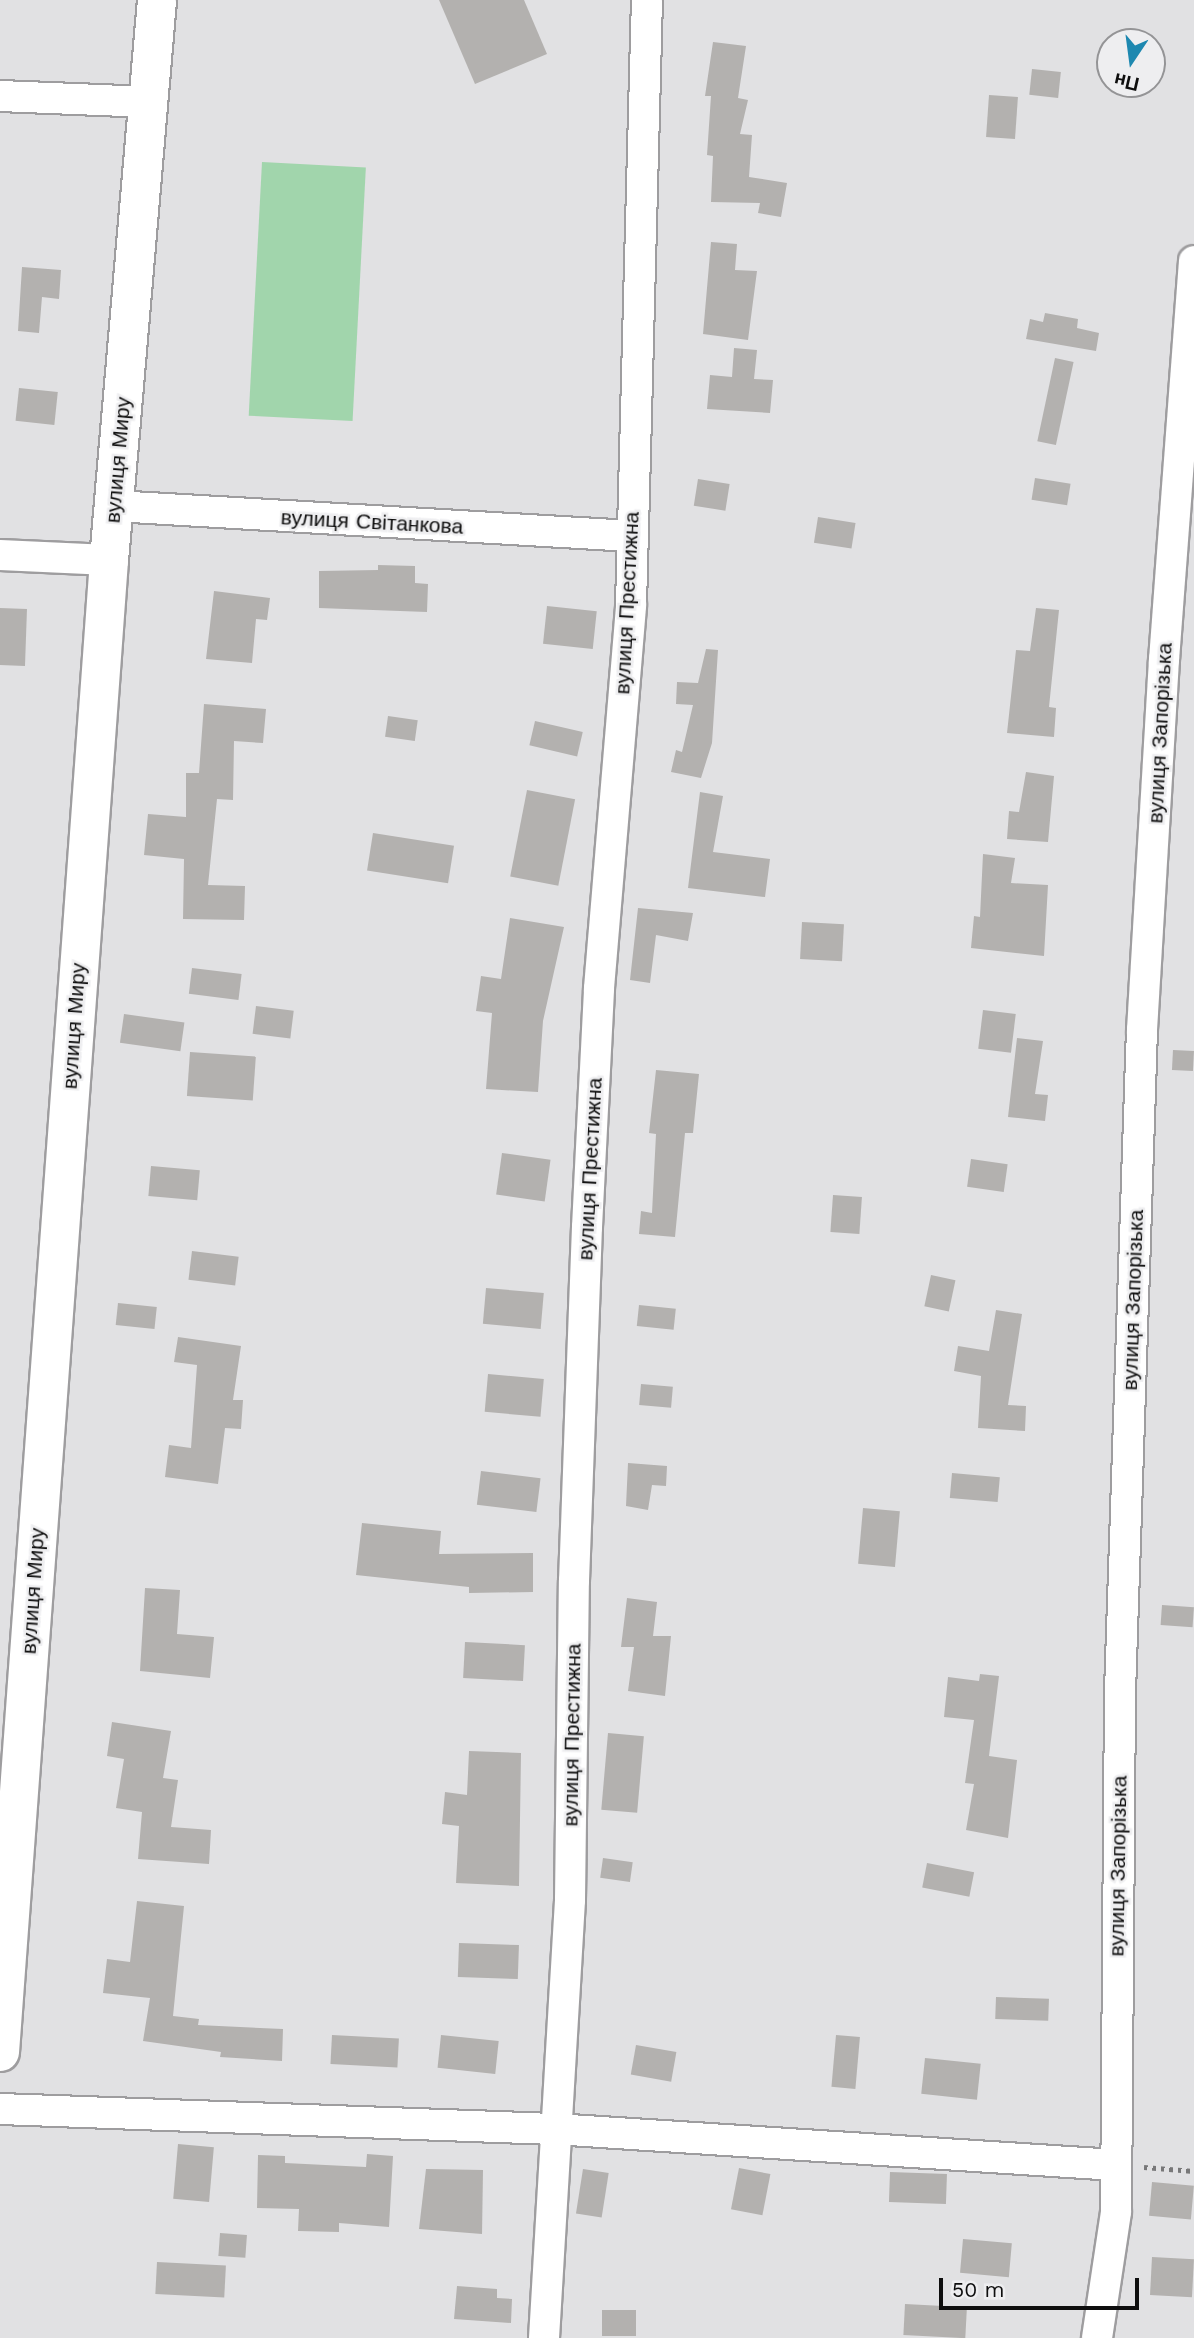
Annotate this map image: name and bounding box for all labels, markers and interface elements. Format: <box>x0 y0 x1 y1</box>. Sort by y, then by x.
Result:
north arrow <box>1096 28 1166 98</box>
text: Пн <box>1112 68 1141 96</box>
street label: вулиця Миру <box>100 396 136 524</box>
street label: вулиця Світанкова <box>280 505 464 539</box>
street label: вулиця Престижна <box>610 511 644 695</box>
street label: вулиця Запорізька <box>1143 642 1177 824</box>
street label: вулиця Миру <box>57 962 91 1090</box>
street label: вулиця Престижна <box>573 1077 607 1261</box>
street label: вулиця Запорізька <box>1117 1209 1149 1391</box>
street label: вулиця Миру <box>16 1527 50 1655</box>
street label: вулиця Престижна <box>558 1643 586 1827</box>
street label: вулиця Запорізька <box>1104 1775 1132 1957</box>
scale bar <box>942 2264 1142 2308</box>
text: 50 m <box>952 2277 1004 2302</box>

